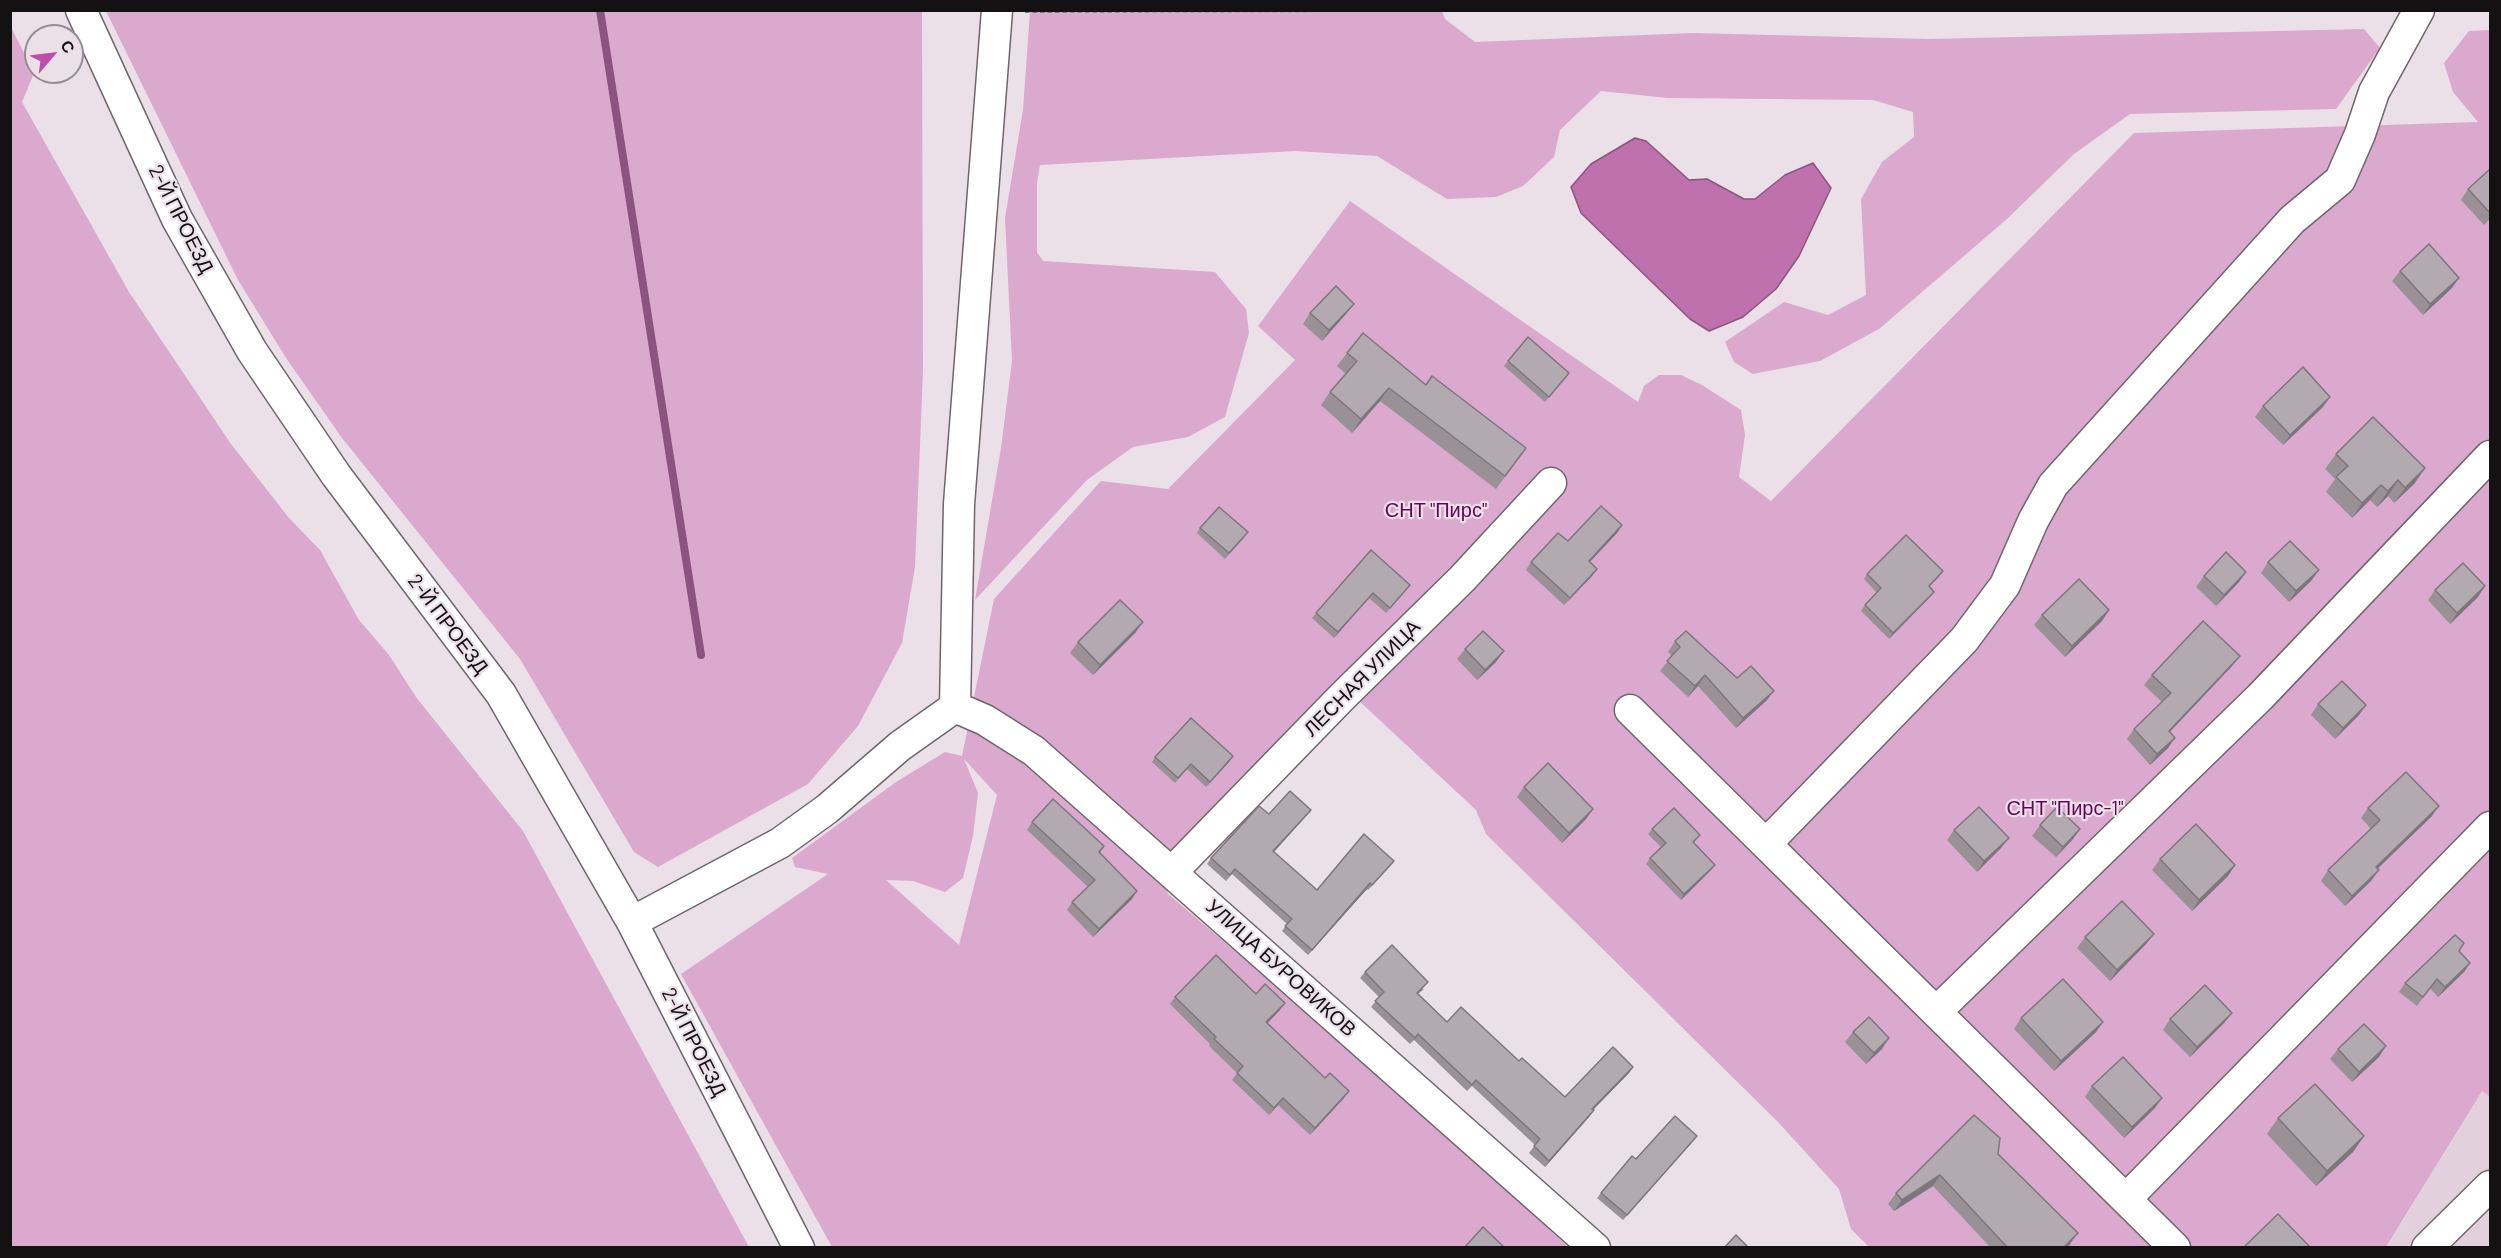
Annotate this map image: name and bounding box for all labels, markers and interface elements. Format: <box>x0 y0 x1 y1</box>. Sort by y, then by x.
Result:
north arrow <box>24 24 84 84</box>
text: С <box>57 37 80 56</box>
street label: 2-Й ПРОЕЗД <box>143 161 219 277</box>
park label: СНТ "Пирс" <box>1385 498 1487 522</box>
street label: 2-Й ПРОЕЗД <box>403 570 493 678</box>
street label: ЛЕСНАЯ УЛИЦА <box>1299 615 1425 741</box>
park label: СНТ "Пирс-1" <box>2006 796 2124 820</box>
street label: УЛИЦА БУРОВИКОВ <box>1201 894 1361 1042</box>
street label: 2-Й ПРОЕЗД <box>656 984 732 1100</box>

